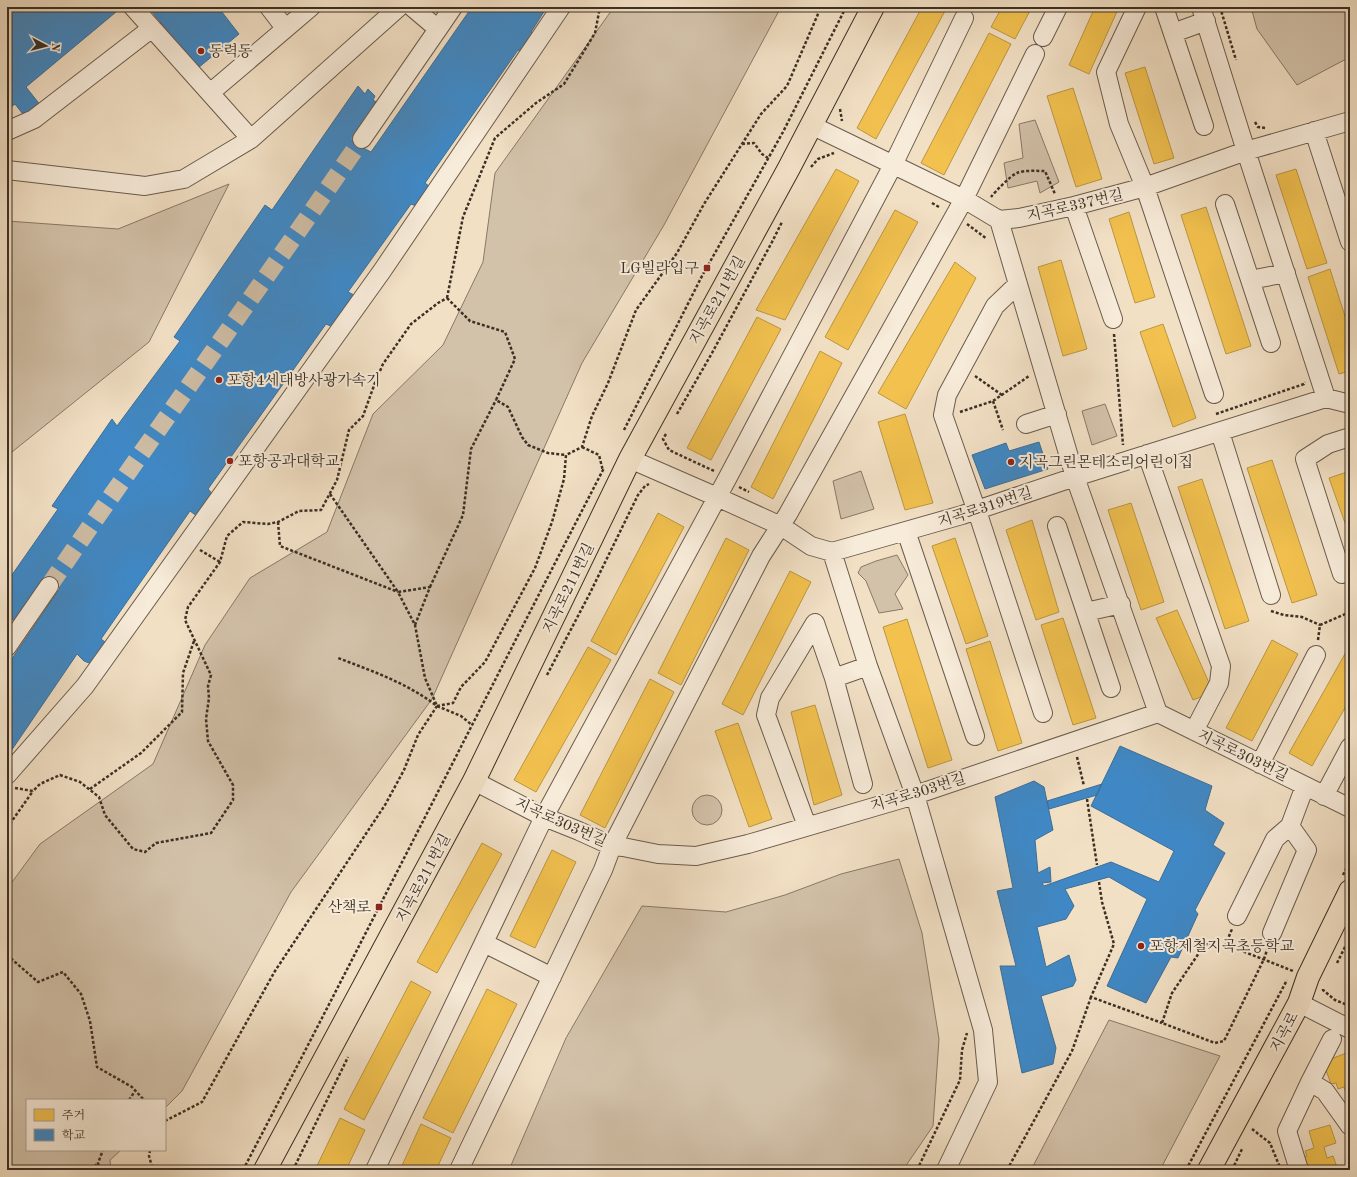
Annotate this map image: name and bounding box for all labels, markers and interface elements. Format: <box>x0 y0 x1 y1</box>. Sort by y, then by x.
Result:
north arrow <box>26 26 66 66</box>
text: N <box>48 42 60 52</box>
place label: 동력동 <box>209 43 253 60</box>
marker: 동력동 <box>196 46 206 56</box>
street label: 지곡로337번길 <box>1025 186 1125 225</box>
street label: 지곡로211번길 <box>686 253 749 347</box>
place label: LG빌라입구 <box>620 260 700 277</box>
marker: LG빌라입구 <box>702 263 712 273</box>
place label: 포항4세대방사광가속기 <box>227 372 381 389</box>
marker: 포항4세대방사광가속기 <box>214 375 224 385</box>
place label: 포항공과대학교 <box>238 453 340 470</box>
place label: 지곡그린몬테소리어린이집 <box>1019 454 1193 471</box>
marker: 포항공과대학교 <box>225 456 235 466</box>
marker: 지곡그린몬테소리어린이집 <box>1006 457 1016 467</box>
street label: 지곡로319번길 <box>936 484 1035 531</box>
street label: 지곡로211번길 <box>539 540 598 636</box>
street label: 지곡로303번길 <box>1195 726 1291 785</box>
street label: 지곡로303번길 <box>869 770 968 815</box>
street label: 지곡로303번길 <box>512 795 609 850</box>
street label: 지곡로211번길 <box>393 831 454 926</box>
place label: 산책로 <box>328 899 371 916</box>
marker: 산책로 <box>374 902 384 912</box>
place label: 포항제철지곡초등학교 <box>1149 938 1294 955</box>
marker: 포항제철지곡초등학교 <box>1136 941 1146 951</box>
street label: 지곡로 <box>1267 1009 1302 1055</box>
legend <box>26 1099 166 1151</box>
text: 주거 <box>62 1109 85 1122</box>
text: 학교 <box>62 1129 86 1142</box>

